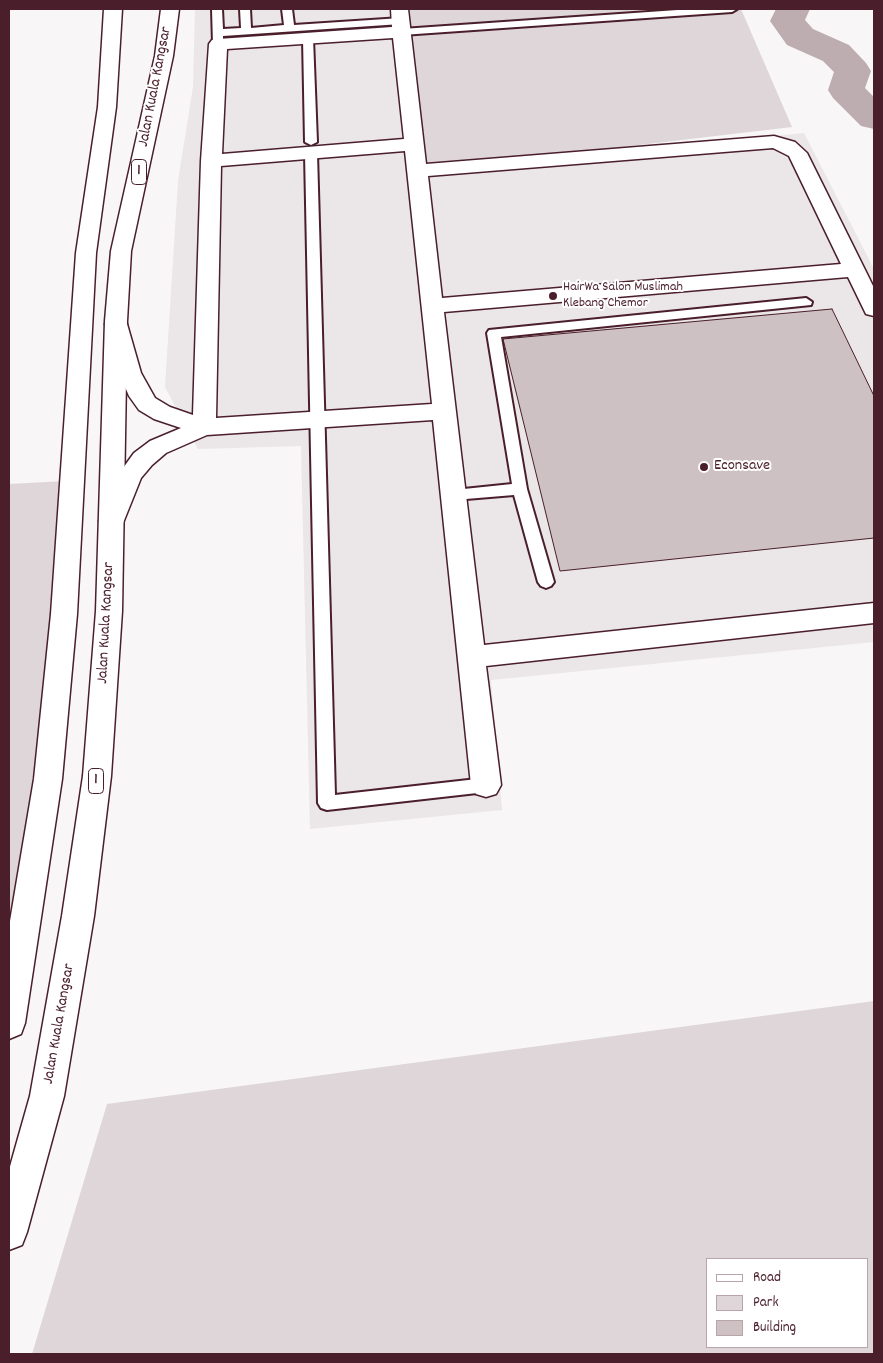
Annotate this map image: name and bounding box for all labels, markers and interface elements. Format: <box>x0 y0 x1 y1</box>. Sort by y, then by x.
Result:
street label: Jalan Kuala Kangsar <box>135 25 177 149</box>
road number: 1 <box>132 160 146 184</box>
place label: HairWa Salon Muslimah Klebang Chemor <box>563 280 683 312</box>
marker: HairWa Salon Muslimah Klebang Chemor <box>547 290 559 302</box>
place label: Econsave <box>714 457 770 477</box>
marker: Econsave <box>698 461 710 473</box>
street label: Jalan Kuala Kangsar <box>94 562 120 684</box>
road number: 1 <box>88 768 104 794</box>
street label: Jalan Kuala Kangsar <box>40 962 80 1086</box>
legend <box>706 1258 868 1348</box>
text: Road <box>753 1267 781 1289</box>
text: Park <box>753 1292 779 1314</box>
text: Building <box>753 1317 796 1339</box>

